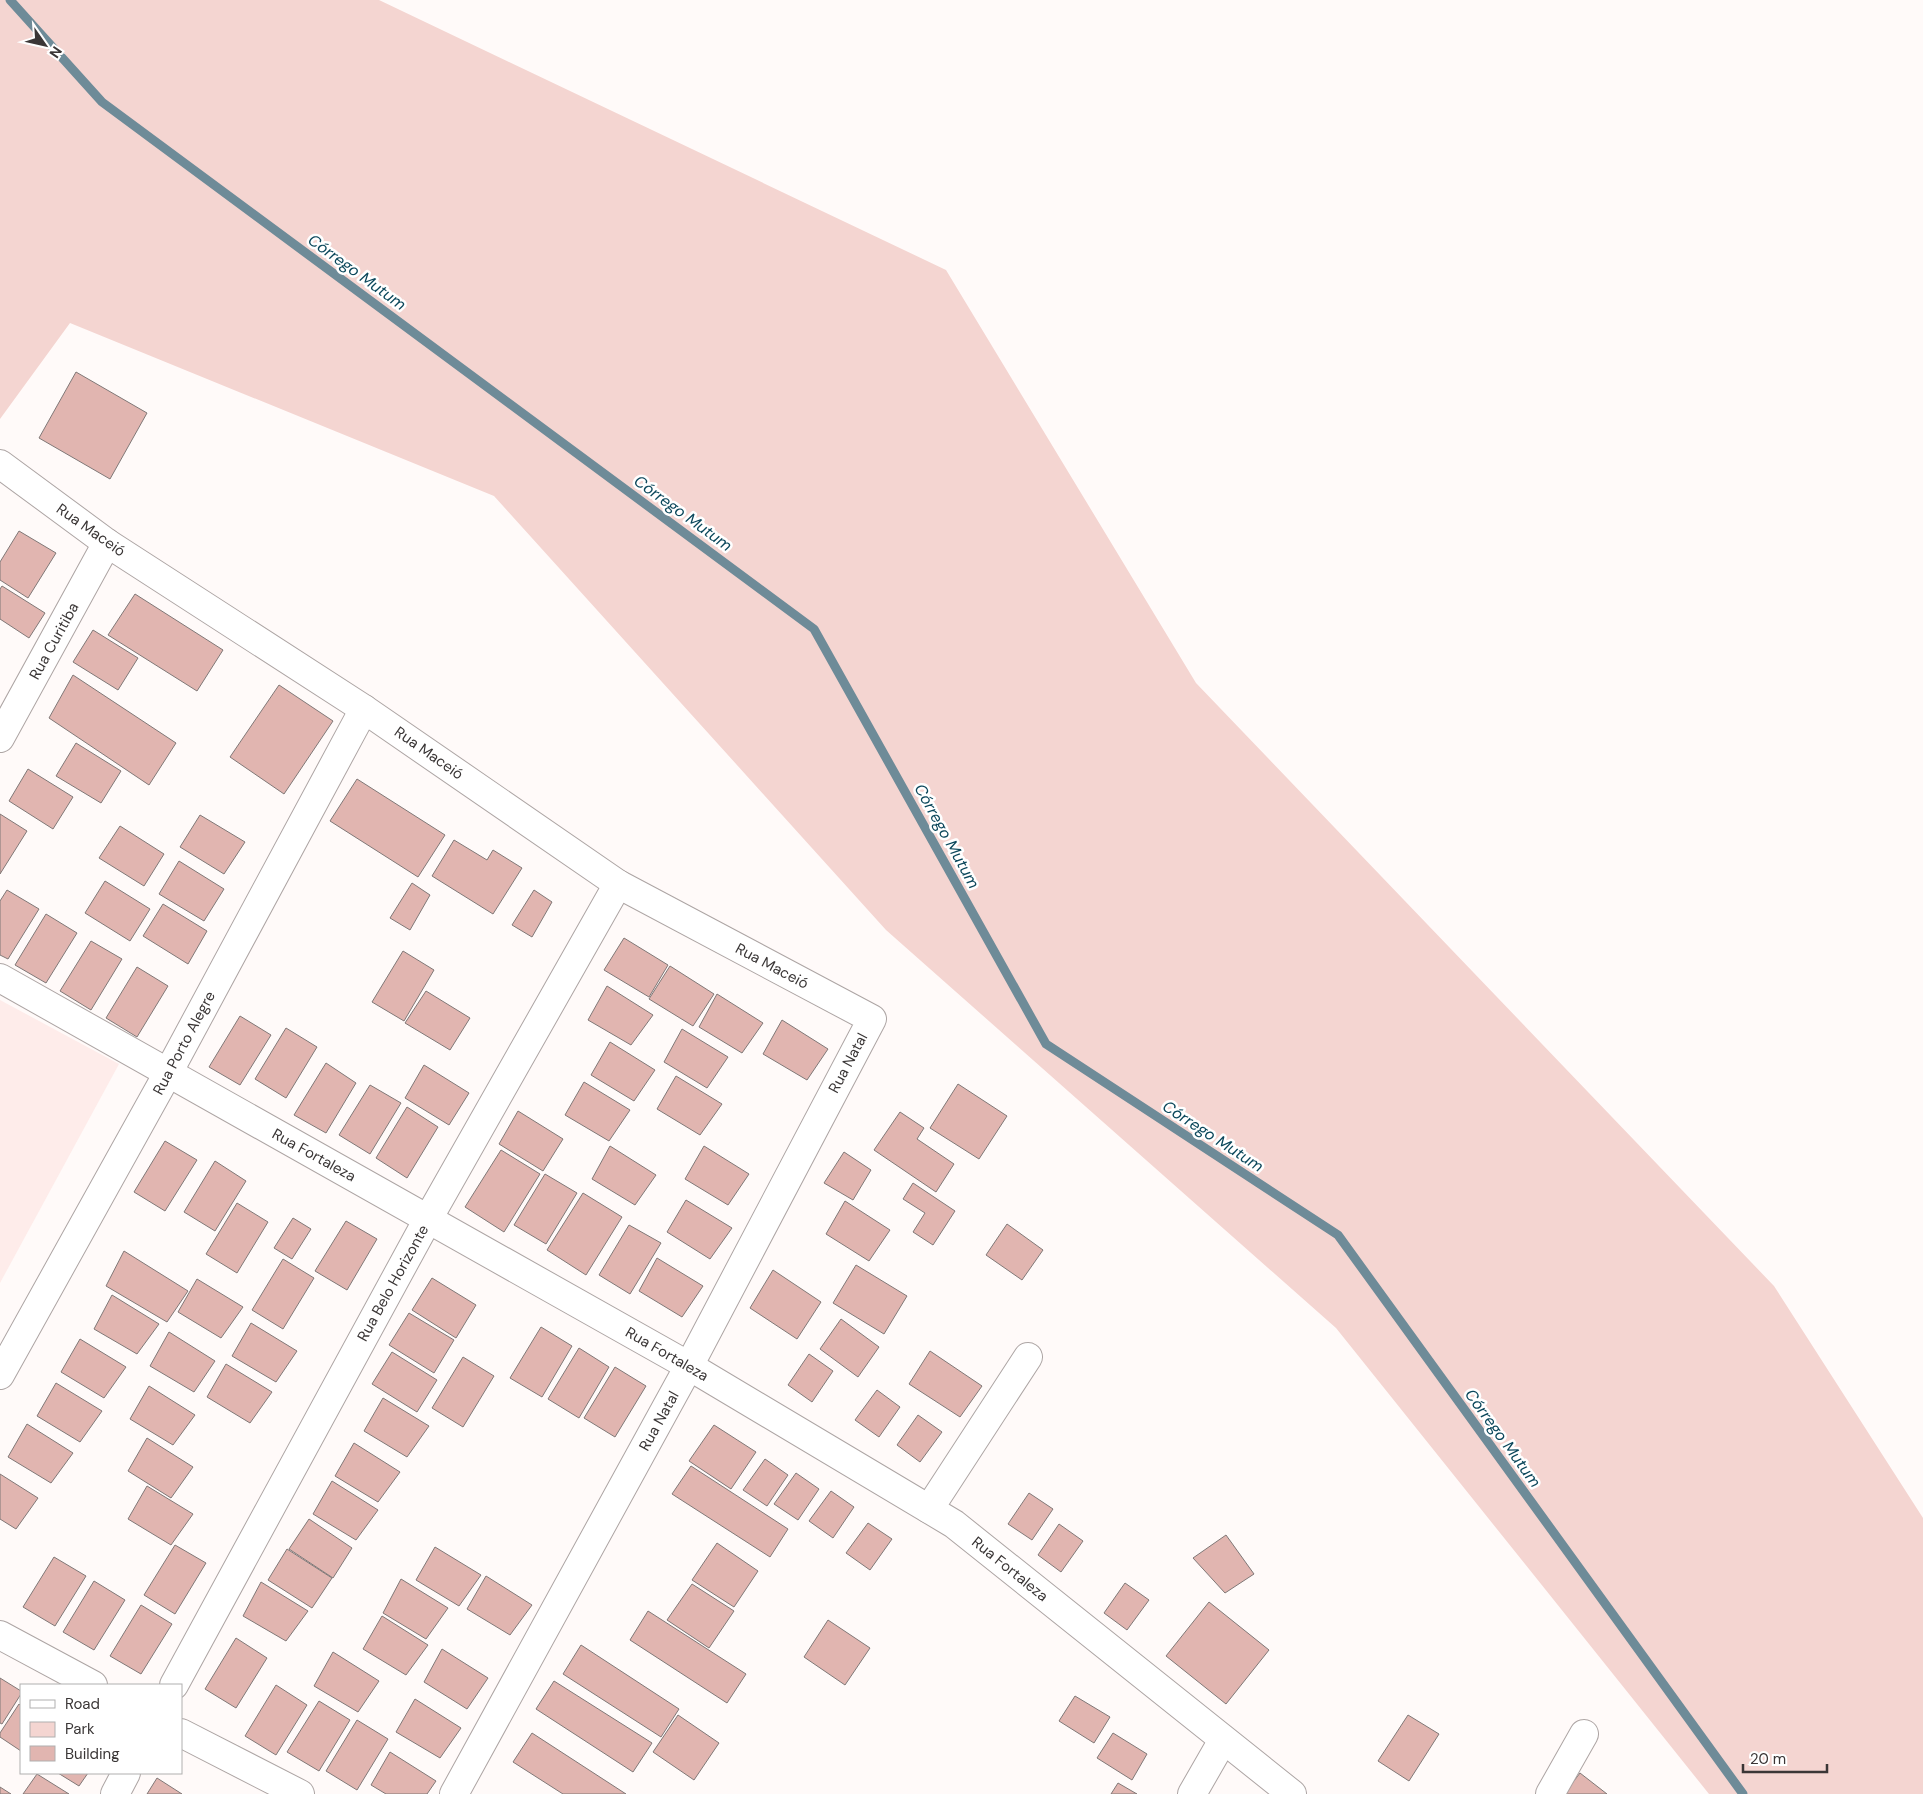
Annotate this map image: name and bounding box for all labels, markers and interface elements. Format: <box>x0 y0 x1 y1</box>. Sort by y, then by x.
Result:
north arrow <box>20 20 70 70</box>
text: N <box>45 43 66 62</box>
water label: Córrego Mutum <box>304 229 410 315</box>
water label: Córrego Mutum <box>630 470 736 556</box>
street label: Rua Maceió <box>52 499 130 561</box>
street label: Rua Curitiba <box>25 599 83 683</box>
street label: Rua Maceió <box>390 722 468 784</box>
water label: Córrego Mutum <box>910 780 984 892</box>
street label: Rua Maceió <box>732 938 812 994</box>
street label: Rua Porto Alegre <box>148 988 220 1098</box>
street label: Rua Natal <box>824 1029 872 1097</box>
water label: Córrego Mutum <box>1158 1095 1268 1177</box>
street label: Rua Fortaleza <box>269 1124 359 1186</box>
street label: Rua Belo Horizonte <box>353 1221 433 1345</box>
street label: Rua Fortaleza <box>622 1322 712 1386</box>
water label: Córrego Mutum <box>1460 1385 1546 1491</box>
street label: Rua Natal <box>634 1388 684 1454</box>
street label: Rua Fortaleza <box>968 1532 1052 1606</box>
legend <box>20 1684 182 1774</box>
text: Road <box>65 1694 100 1714</box>
text: Park <box>65 1719 95 1739</box>
scale bar <box>1743 1742 1827 1774</box>
text: Building <box>65 1744 120 1764</box>
text: 20 m <box>1750 1749 1786 1769</box>

